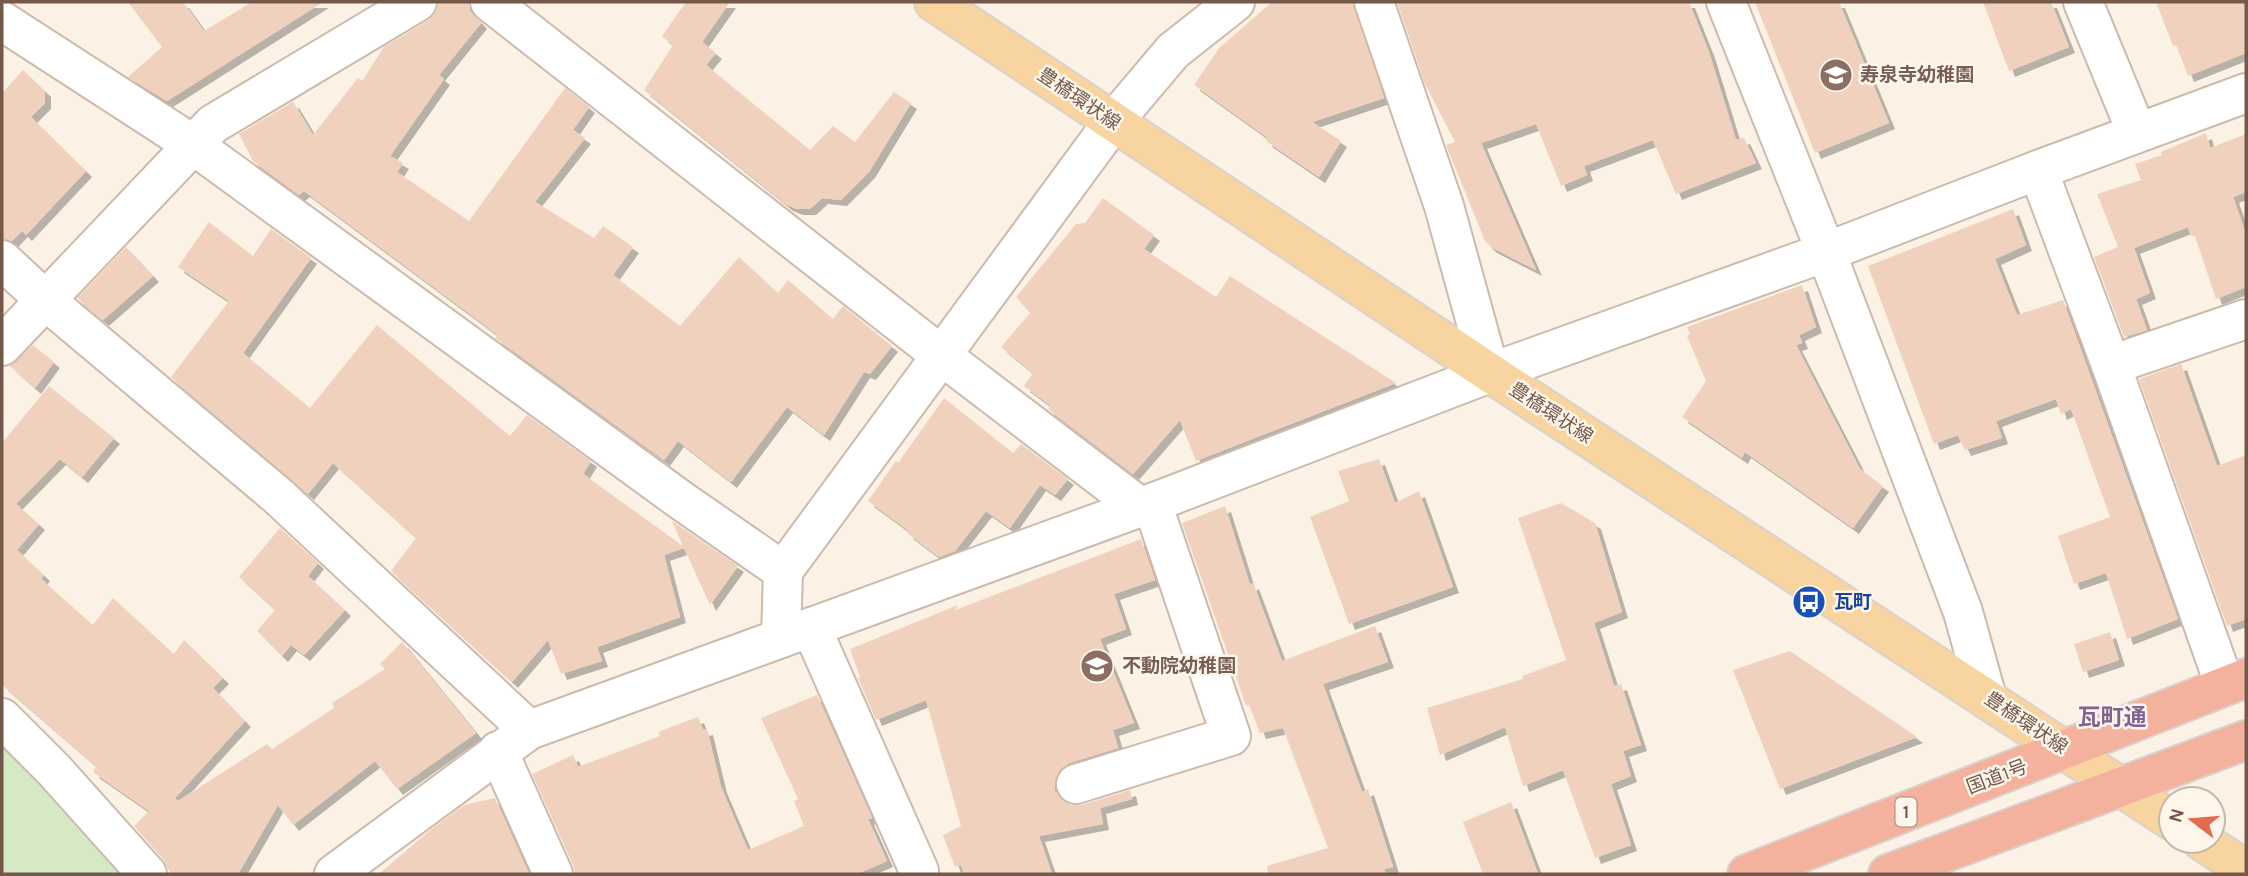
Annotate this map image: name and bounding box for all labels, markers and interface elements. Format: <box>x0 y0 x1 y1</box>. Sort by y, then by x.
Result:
school or university icon: 寿泉寺幼稚園 <box>1817 56 1855 94</box>
street label: 豊橋環状線 <box>1033 63 1125 135</box>
place label: 寿泉寺幼稚園 <box>1860 64 1974 86</box>
street label: 豊橋環状線 <box>1505 378 1597 448</box>
bus stop icon: 瓦町 <box>1790 583 1828 621</box>
place label: 瓦町 <box>1834 591 1872 613</box>
school or university icon: 不動院幼稚園 <box>1078 647 1116 685</box>
place label: 不動院幼稚園 <box>1122 655 1236 677</box>
street label: 豊橋環状線 <box>1980 687 2072 759</box>
district label: 瓦町通 <box>2078 704 2147 731</box>
street label: 国道1号 <box>1964 755 2030 799</box>
north arrow <box>2157 785 2227 855</box>
road number: 1 <box>1896 798 1916 826</box>
text: N <box>2164 806 2189 825</box>

